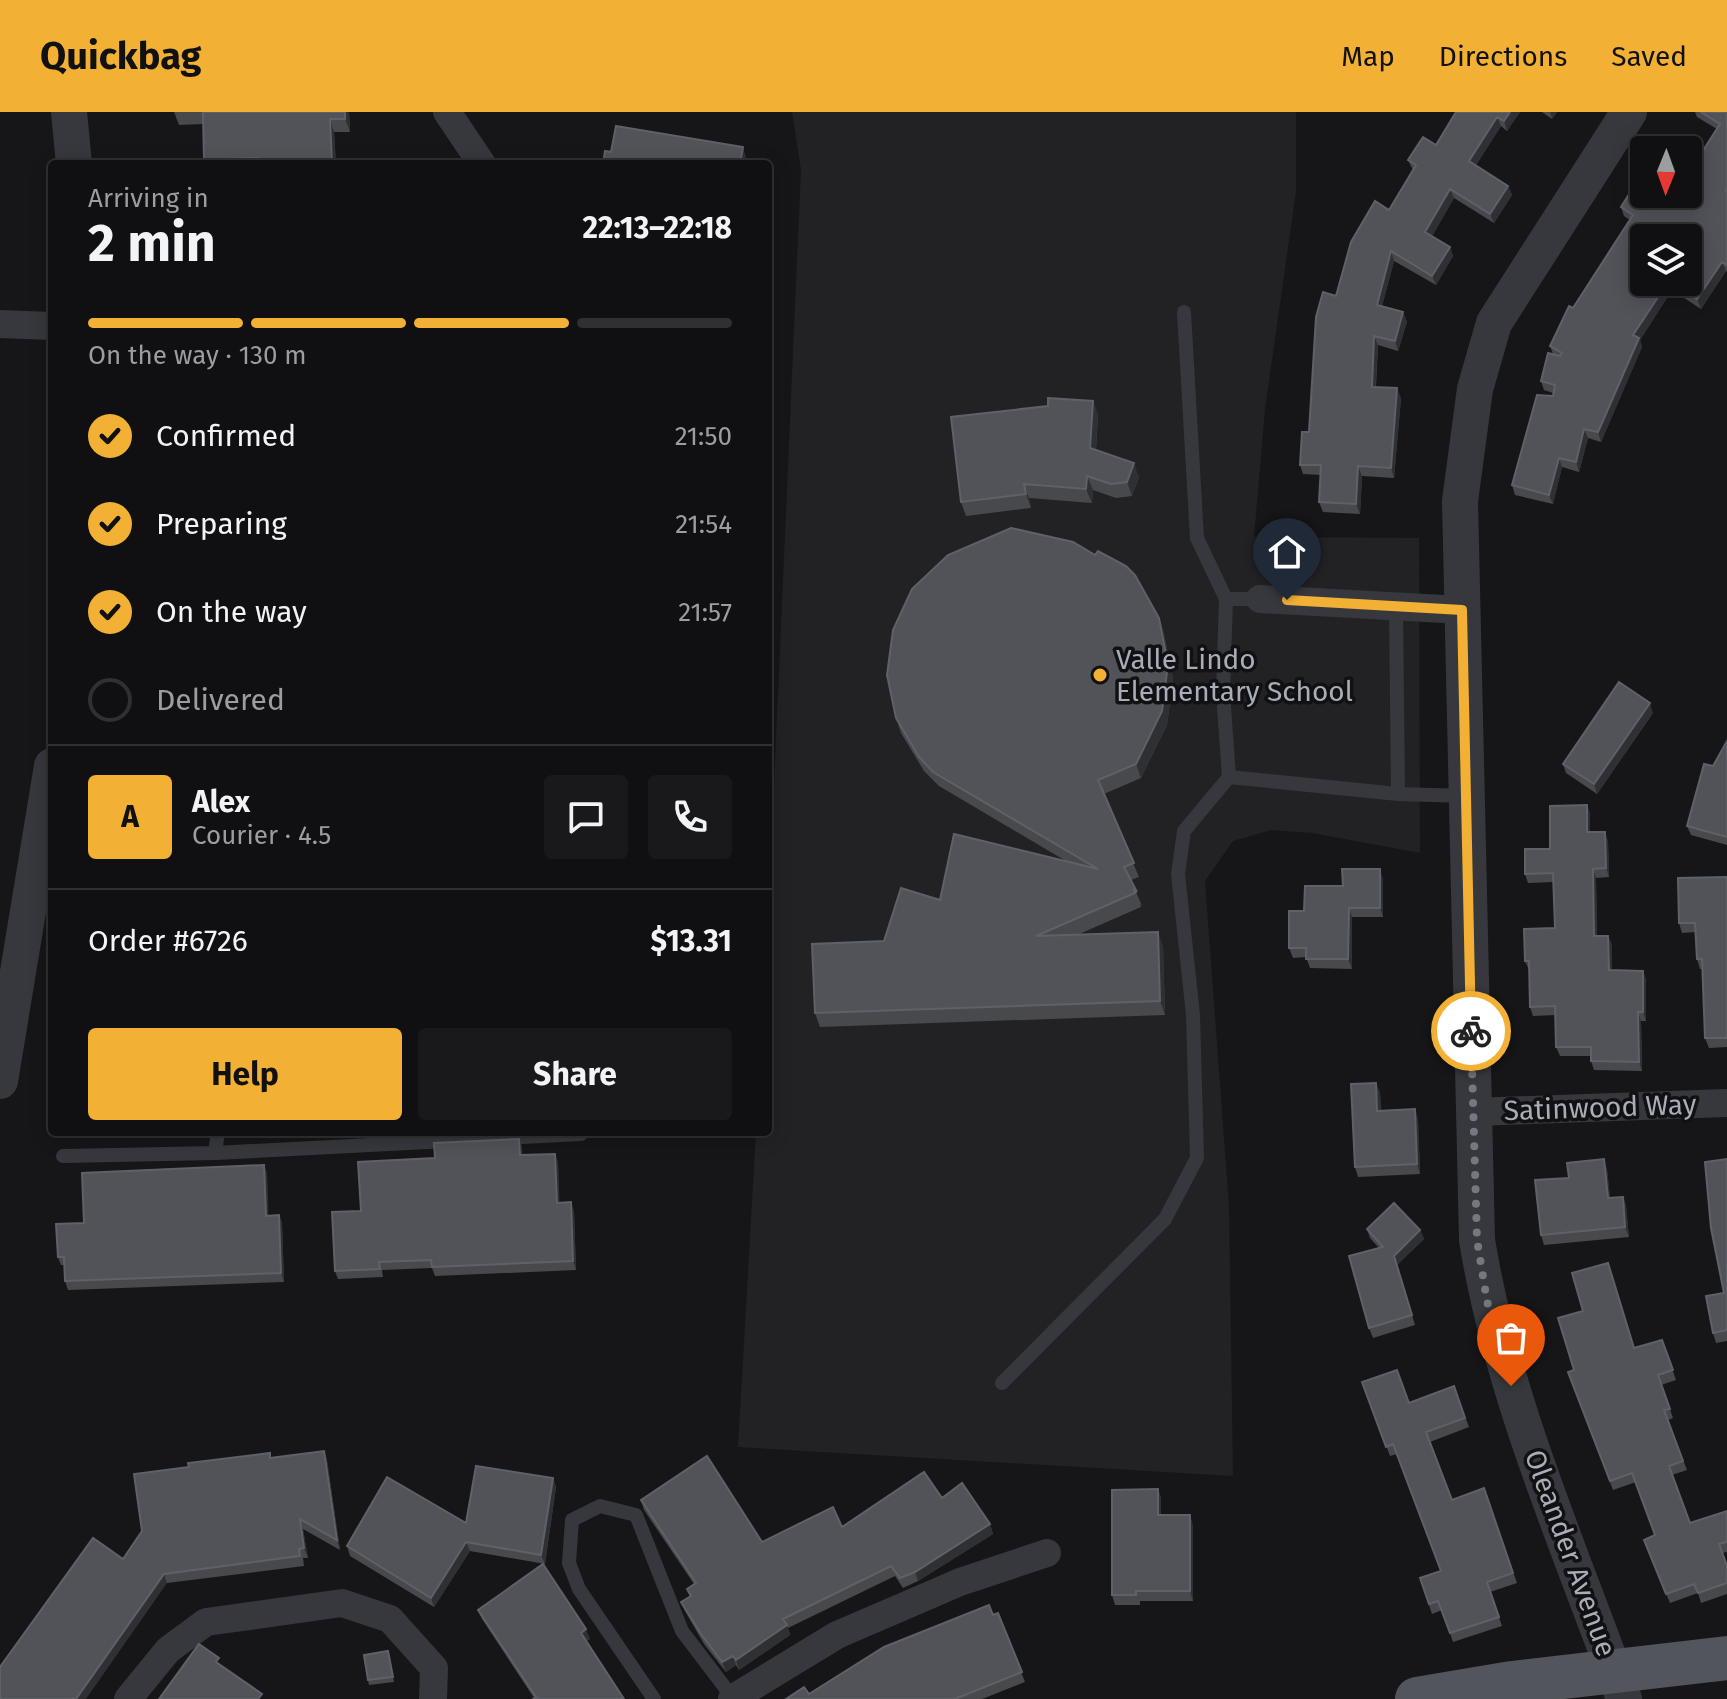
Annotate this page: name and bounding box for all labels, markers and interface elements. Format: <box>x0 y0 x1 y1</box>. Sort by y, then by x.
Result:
text: Quickbag <box>40 33 202 79</box>
text: Map <box>1341 40 1395 73</box>
text: Directions <box>1439 40 1567 73</box>
text: Saved <box>1611 40 1687 73</box>
north arrow <box>1630 136 1702 208</box>
map controls <box>1630 136 1702 296</box>
text: Arriving in <box>88 183 209 214</box>
text: 22:13–22:18 <box>583 210 732 246</box>
text: 2 min <box>88 212 216 275</box>
button: layers <box>1630 224 1702 296</box>
text: On the way · 130 m <box>88 340 307 371</box>
icon: check <box>88 414 132 458</box>
text: Confirmed <box>156 418 296 454</box>
text: 21:50 <box>675 421 732 452</box>
icon: check <box>88 502 132 546</box>
text: Preparing <box>156 506 287 542</box>
text: 21:54 <box>675 509 732 540</box>
pin <box>1253 518 1321 600</box>
icon: home <box>1265 530 1309 574</box>
icon: check <box>88 590 132 634</box>
text: On the way <box>156 594 307 630</box>
text: 21:57 <box>678 597 732 628</box>
place label: Valle Lindo Elementary School <box>1116 643 1353 708</box>
marker: Valle Lindo Elementary School <box>1091 666 1109 684</box>
text: Delivered <box>156 682 285 718</box>
button: chat <box>544 775 628 859</box>
button: phone <box>648 775 732 859</box>
text: Alex <box>192 784 250 820</box>
text: A <box>121 799 139 835</box>
text: Courier · 4.5 <box>192 820 331 851</box>
text: Order #6726 <box>88 923 248 959</box>
text: $13.31 <box>651 923 732 959</box>
courier <box>1431 991 1511 1071</box>
icon: bike <box>1449 1009 1493 1053</box>
button: Help <box>88 1028 402 1120</box>
button: Share <box>418 1028 732 1120</box>
street label: Satinwood Way <box>1503 1088 1697 1127</box>
pin <box>1477 1304 1545 1386</box>
icon: bag <box>1489 1316 1533 1360</box>
street label: Oleander Avenue <box>1518 1445 1623 1661</box>

